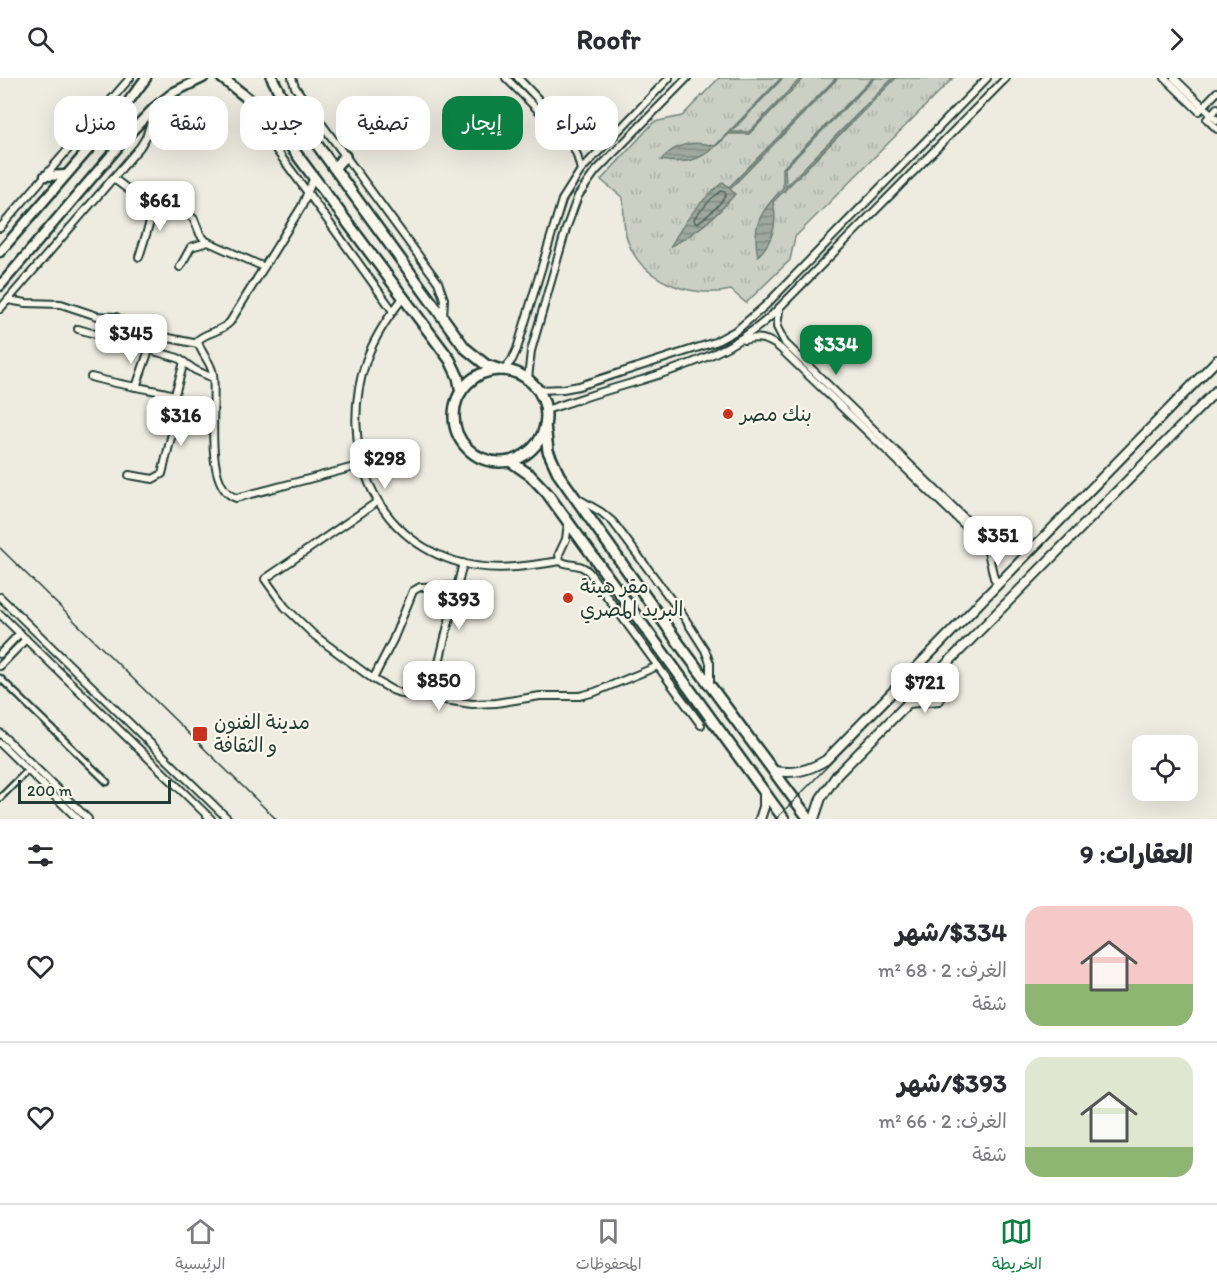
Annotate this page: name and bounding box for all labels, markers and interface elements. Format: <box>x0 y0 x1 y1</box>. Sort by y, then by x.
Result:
icon: search <box>24 23 57 56</box>
text: Roofr <box>576 23 641 56</box>
icon: forward <box>1160 23 1193 56</box>
chip: منزل <box>54 96 137 150</box>
chip: شقة <box>149 96 228 150</box>
chip: جديد <box>240 96 324 150</box>
chip: تصفية <box>336 96 430 150</box>
chip: إيجار <box>442 96 523 150</box>
chip: شراء <box>535 96 618 150</box>
pin: $661 <box>124 181 196 232</box>
text: $661 <box>140 188 180 212</box>
pin: $345 <box>95 314 167 365</box>
text: $345 <box>109 321 153 345</box>
pin: $334 <box>800 325 872 376</box>
text: $334 <box>814 332 858 356</box>
pin: $316 <box>145 396 217 447</box>
place label: بنك مصر <box>738 402 812 426</box>
text: $316 <box>161 403 201 427</box>
marker: بنك مصر <box>721 407 735 421</box>
pin: $298 <box>349 439 421 490</box>
text: $298 <box>364 446 406 470</box>
pin: $351 <box>962 516 1034 567</box>
text: $351 <box>978 523 1018 547</box>
place label: مقر هيئة البريد المصري <box>580 574 683 624</box>
pin: $393 <box>423 580 495 631</box>
text: $393 <box>438 587 480 611</box>
marker: مقر هيئة البريد المصري <box>561 591 575 605</box>
pin: $850 <box>403 661 475 712</box>
pin: $721 <box>889 663 961 714</box>
text: $850 <box>417 668 461 692</box>
text: $721 <box>905 670 945 694</box>
place label: مدينة الفنون و الثقافة <box>214 710 310 757</box>
marker: مدينة الفنون و الثقافة <box>191 725 209 743</box>
map controls <box>1132 735 1198 801</box>
button: locate <box>1132 735 1198 801</box>
scale bar <box>18 777 171 804</box>
text: 200 m <box>27 781 72 800</box>
text: العقارات: 9 <box>1080 838 1193 870</box>
icon: filters <box>24 839 57 872</box>
text: $334/شهر <box>896 916 1007 948</box>
icon: home <box>1073 930 1145 1002</box>
icon: heart <box>24 950 57 983</box>
text: الغرف: 2 · 68 m² <box>878 958 1007 982</box>
text: شقة <box>972 991 1007 1015</box>
text: $393/شهر <box>898 1067 1007 1099</box>
icon: home <box>1073 1081 1145 1153</box>
icon: heart <box>24 1101 57 1134</box>
text: الغرف: 2 · 66 m² <box>878 1109 1007 1133</box>
text: شقة <box>972 1142 1007 1166</box>
tab: الرئيسية <box>175 1215 225 1278</box>
tab: المحفوظات <box>576 1215 642 1278</box>
tab: الخريطة <box>992 1215 1042 1278</box>

